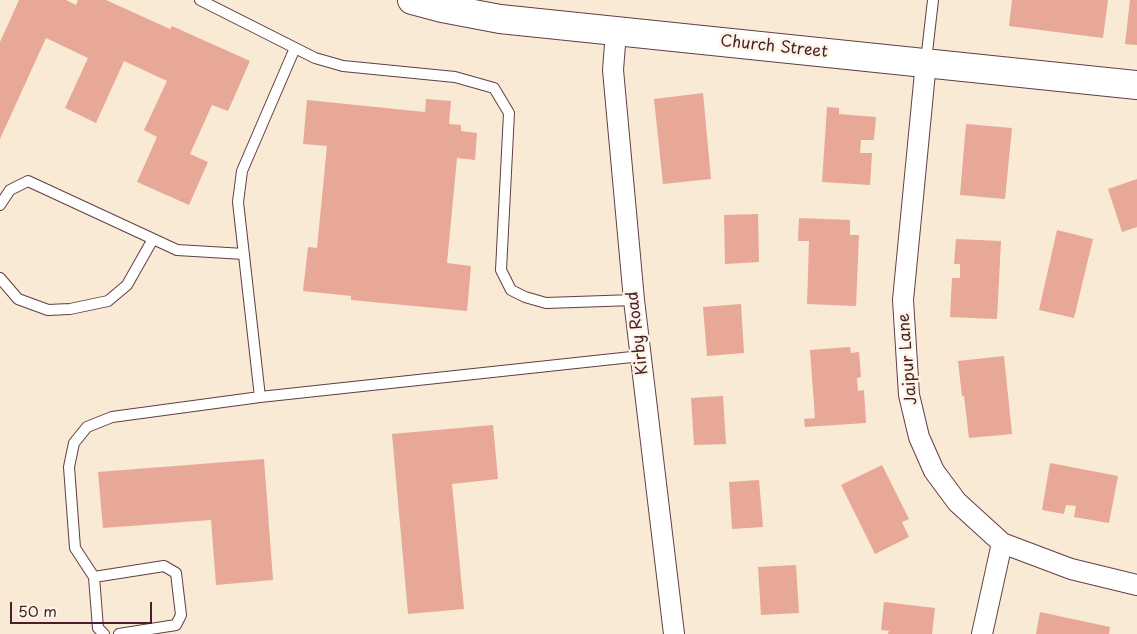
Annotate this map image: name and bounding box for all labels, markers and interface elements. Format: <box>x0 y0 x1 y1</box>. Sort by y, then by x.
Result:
street label: Church Street <box>719 32 829 62</box>
street label: Kirby Road <box>623 290 653 376</box>
street label: Jaipur Lane <box>894 312 922 406</box>
scale bar <box>12 592 155 624</box>
text: 50 m <box>18 599 57 622</box>

